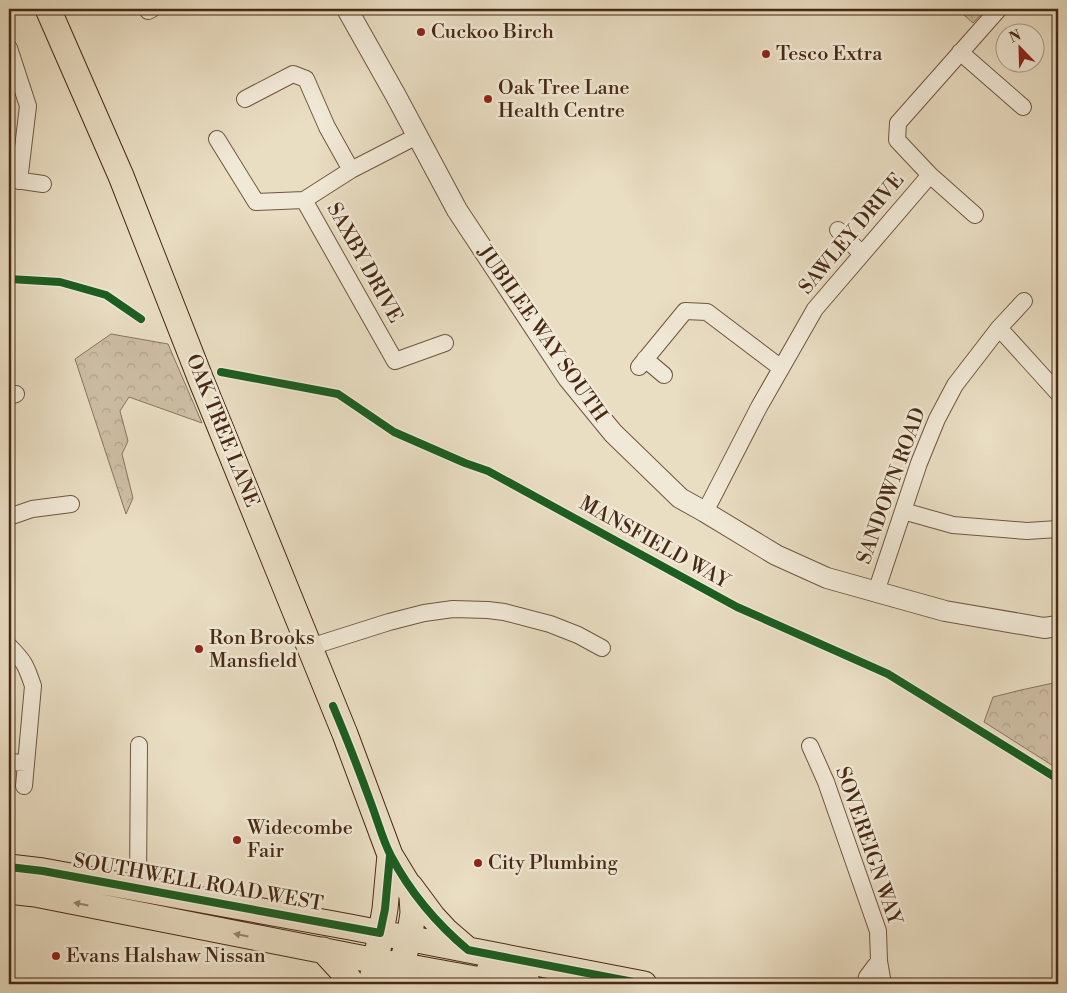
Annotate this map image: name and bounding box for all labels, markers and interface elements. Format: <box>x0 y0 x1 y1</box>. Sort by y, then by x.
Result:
place label: Cuckoo Birch <box>431 20 554 45</box>
north arrow <box>994 22 1044 72</box>
marker: Cuckoo Birch <box>415 26 427 38</box>
text: N <box>1007 27 1024 47</box>
place label: Tesco Extra <box>776 42 883 67</box>
marker: Tesco Extra <box>760 48 772 60</box>
place label: Oak Tree Lane Health Centre <box>498 76 630 124</box>
marker: Oak Tree Lane Health Centre <box>482 93 494 105</box>
street label: SAWLEY DRIVE <box>794 168 910 300</box>
street label: SAXBY DRIVE <box>321 198 407 328</box>
street label: JUBILEE WAY SOUTH <box>471 240 612 427</box>
street label: OAK TREE LANE <box>180 351 264 511</box>
street label: SANDOWN ROAD <box>852 404 932 568</box>
street label: MANSFIELD WAY <box>575 491 734 595</box>
place label: Ron Brooks Mansfield <box>209 626 315 674</box>
marker: Ron Brooks Mansfield <box>193 643 205 655</box>
street label: SOVEREIGN WAY <box>829 764 907 929</box>
place label: Widecombe Fair <box>246 816 353 864</box>
marker: Widecombe Fair <box>231 834 243 846</box>
street label: SOUTHWELL ROAD WEST <box>71 849 325 917</box>
place label: City Plumbing <box>488 851 618 876</box>
marker: City Plumbing <box>472 857 484 869</box>
one-way arrow <box>73 899 89 907</box>
one-way arrow <box>232 930 248 938</box>
place label: Evans Halshaw Nissan <box>66 944 266 969</box>
marker: Evans Halshaw Nissan <box>50 950 62 962</box>

